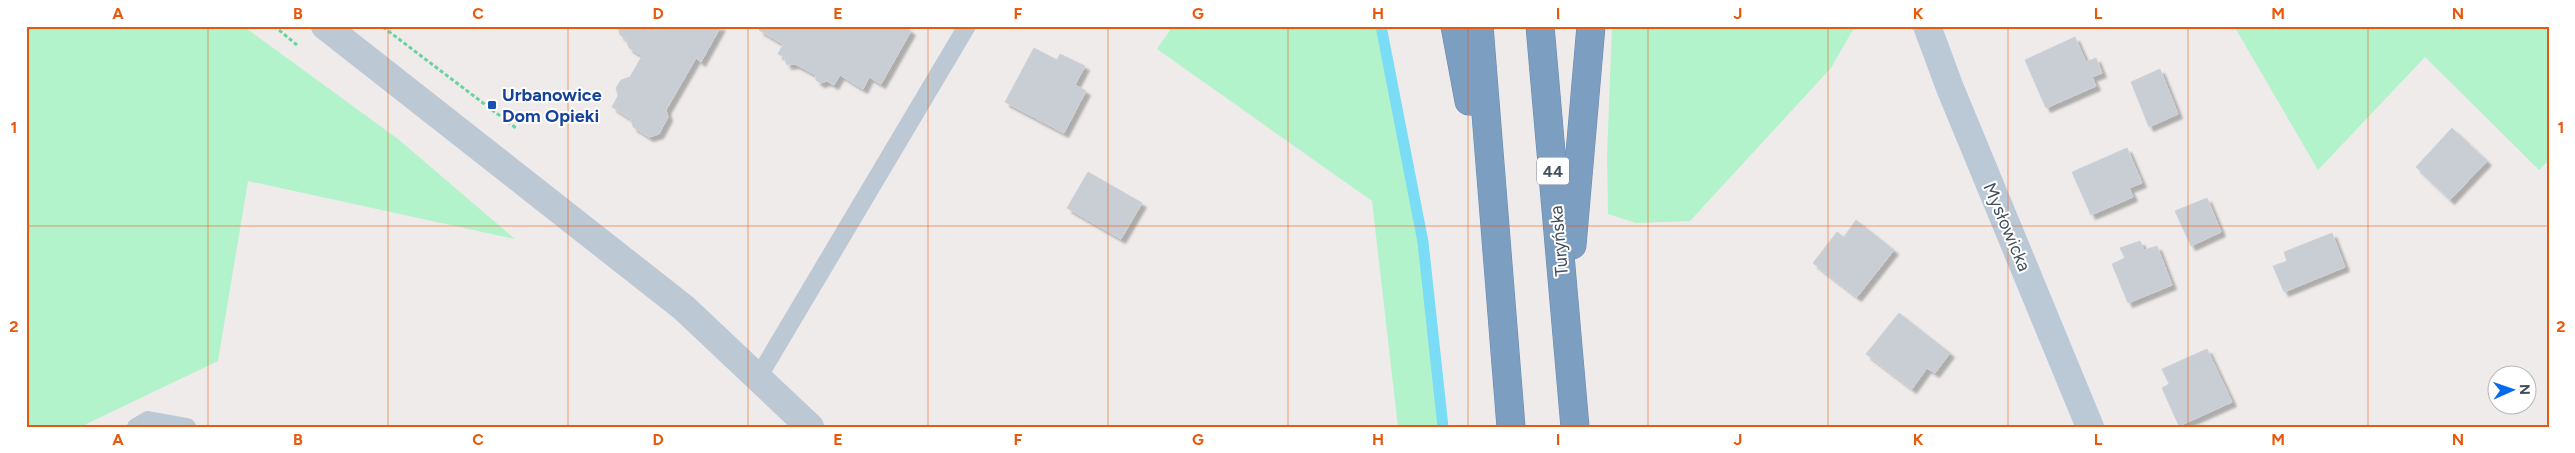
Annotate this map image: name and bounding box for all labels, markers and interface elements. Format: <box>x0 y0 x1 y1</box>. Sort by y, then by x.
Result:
text: A <box>112 4 124 23</box>
text: B <box>293 4 303 23</box>
text: C <box>472 4 484 23</box>
text: D <box>652 4 664 23</box>
text: E <box>833 4 843 23</box>
text: F <box>1014 4 1023 23</box>
text: G <box>1192 4 1204 23</box>
text: H <box>1372 4 1384 23</box>
text: I <box>1556 4 1560 23</box>
text: J <box>1734 4 1742 23</box>
text: K <box>1913 4 1924 23</box>
text: L <box>2094 4 2103 23</box>
text: M <box>2271 4 2285 23</box>
text: N <box>2452 4 2464 23</box>
place label: Urbanowice Dom Opieki <box>502 84 602 127</box>
marker: Urbanowice Dom Opieki <box>486 99 498 111</box>
text: 1 <box>11 118 17 137</box>
text: 1 <box>2558 118 2564 137</box>
road number: 44 <box>1537 158 1569 185</box>
street label: Mysłowicka <box>1978 179 2036 275</box>
street label: Turyńska <box>1545 205 1573 277</box>
text: 2 <box>9 317 19 336</box>
text: 2 <box>2556 317 2566 336</box>
north arrow <box>2488 366 2538 416</box>
text: N <box>2516 384 2533 395</box>
text: A <box>112 430 124 449</box>
text: B <box>293 430 303 449</box>
text: C <box>472 430 484 449</box>
text: D <box>652 430 664 449</box>
text: E <box>833 430 843 449</box>
text: F <box>1014 430 1023 449</box>
text: G <box>1192 430 1204 449</box>
text: H <box>1372 430 1384 449</box>
text: I <box>1556 430 1560 449</box>
text: J <box>1734 430 1742 449</box>
text: K <box>1913 430 1924 449</box>
text: L <box>2094 430 2103 449</box>
text: M <box>2271 430 2285 449</box>
text: N <box>2452 430 2464 449</box>

